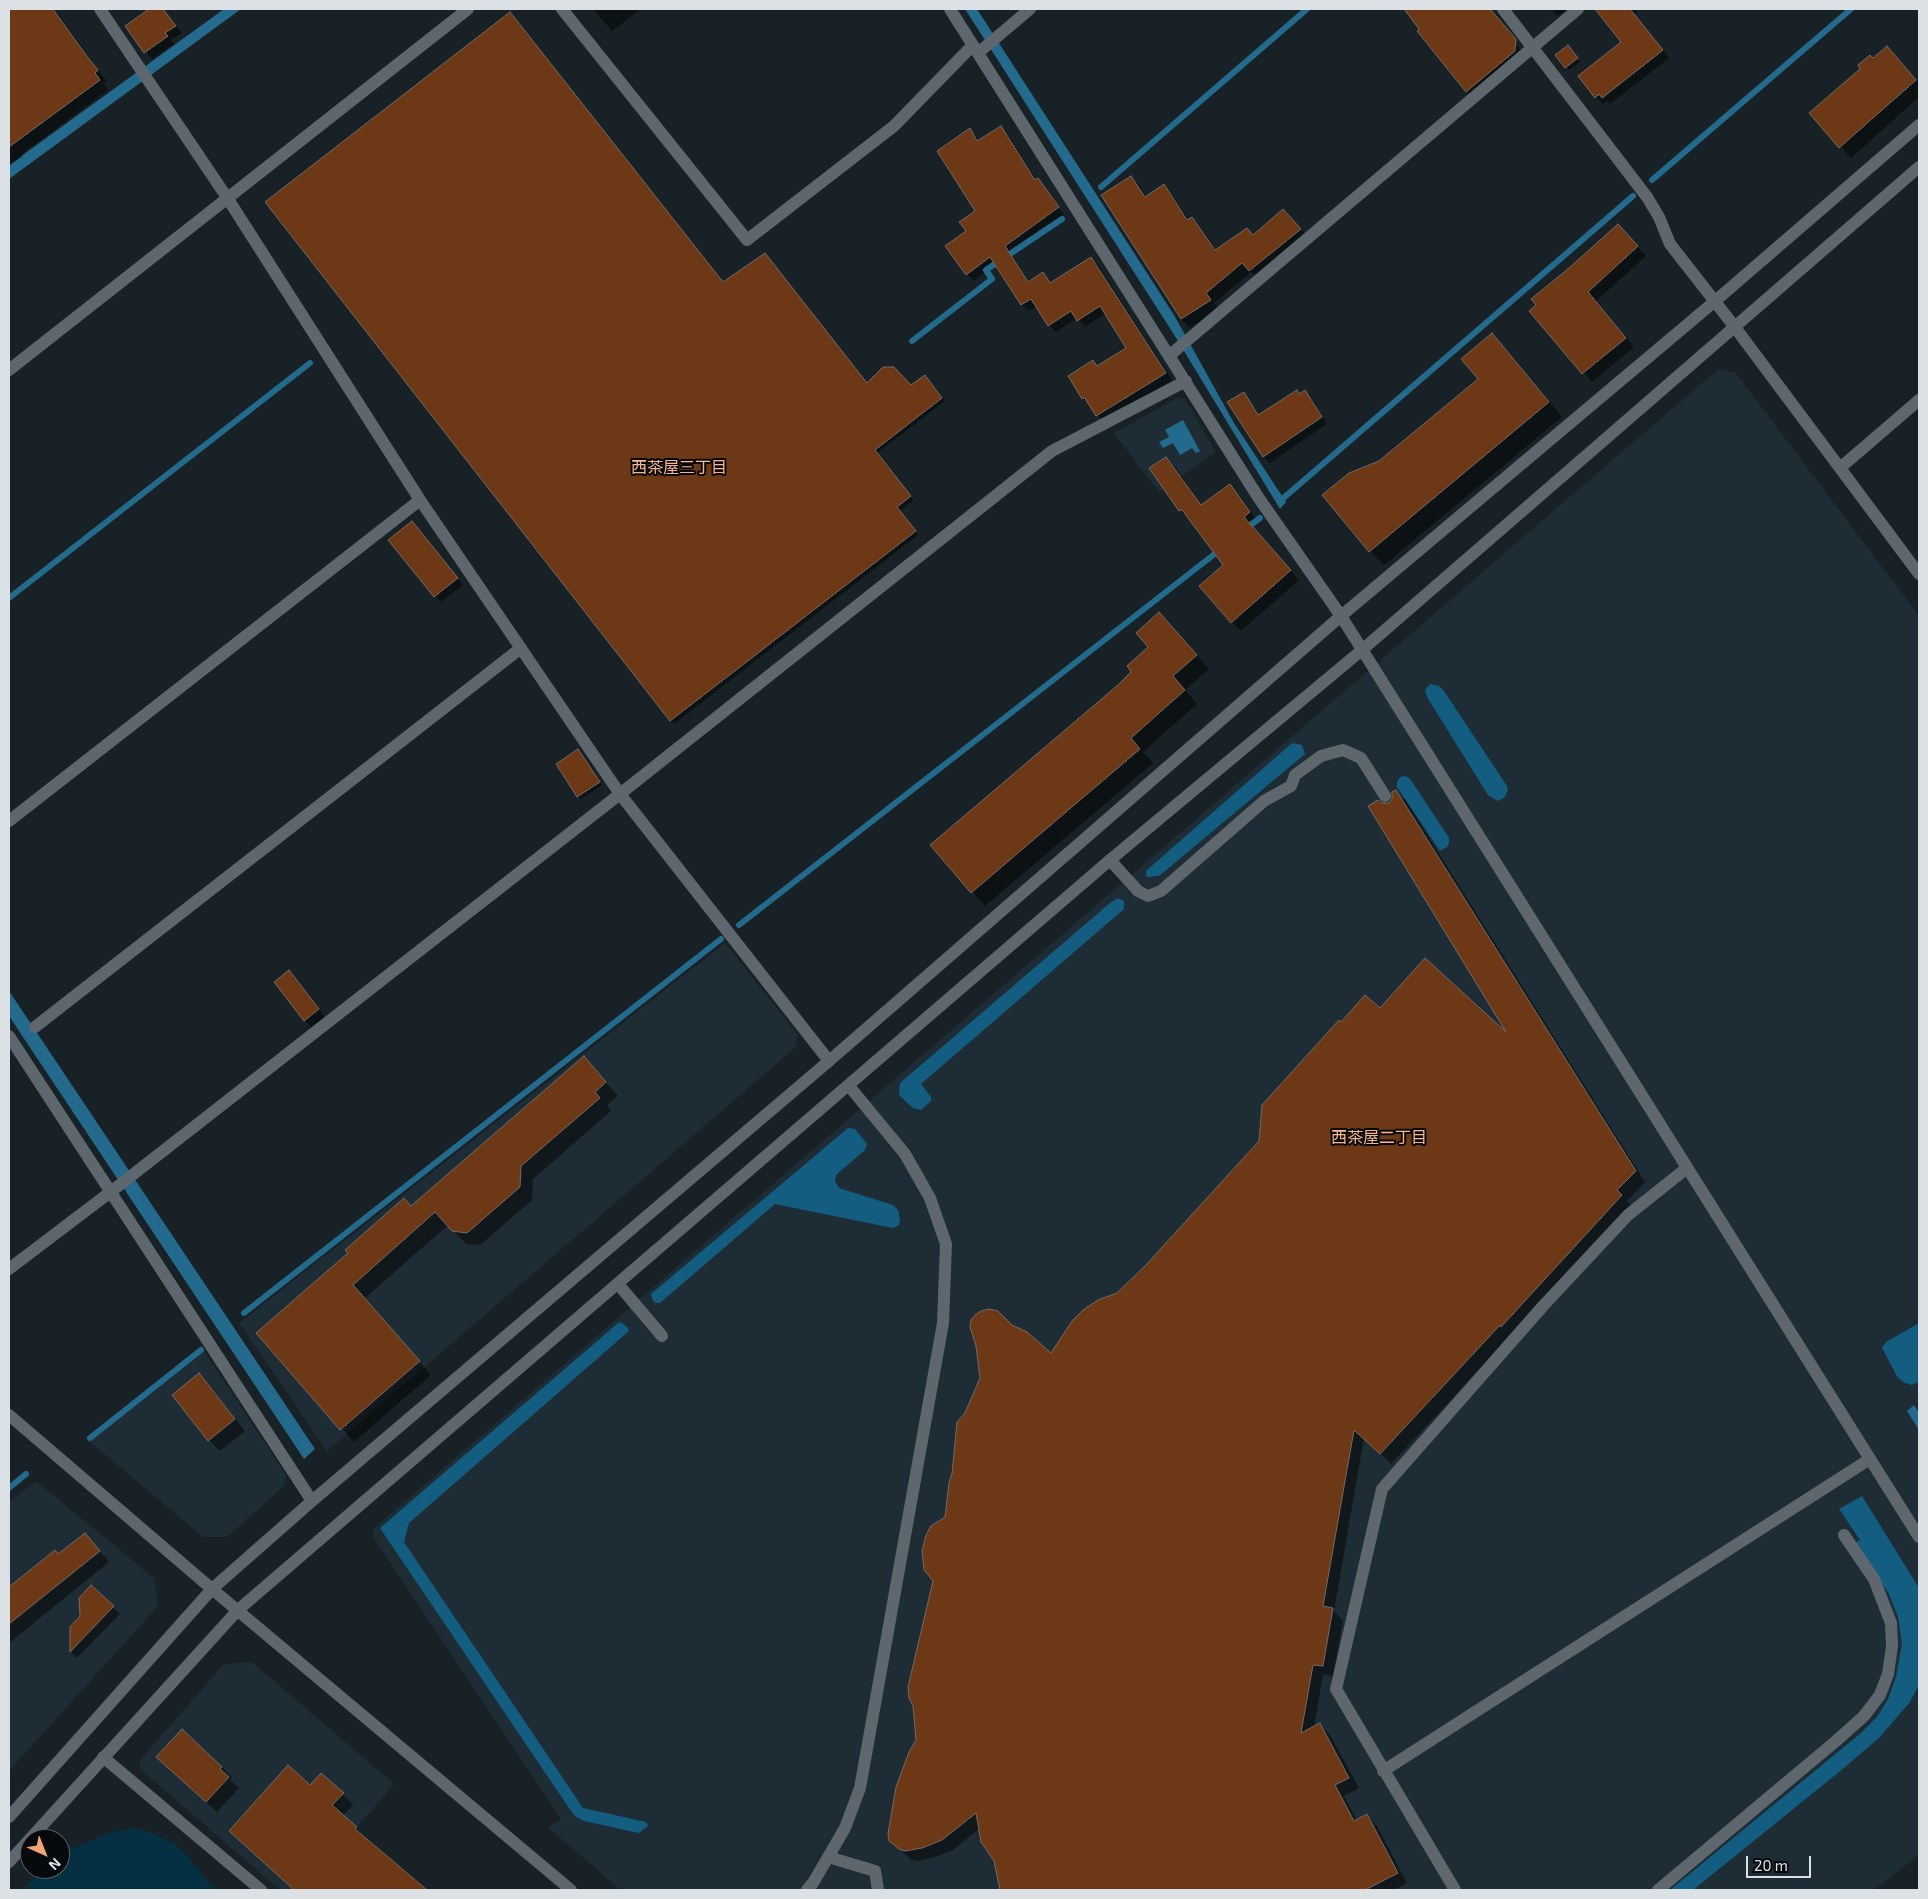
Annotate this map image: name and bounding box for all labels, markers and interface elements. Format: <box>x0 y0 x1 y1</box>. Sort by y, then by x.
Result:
district label: 西茶屋三丁目 <box>631 458 727 478</box>
district label: 西茶屋二丁目 <box>1331 1128 1427 1148</box>
north arrow <box>20 1829 70 1879</box>
scale bar <box>1748 1846 1813 1878</box>
text: N <box>46 1855 65 1874</box>
text: 20 m <box>1754 1856 1788 1874</box>

